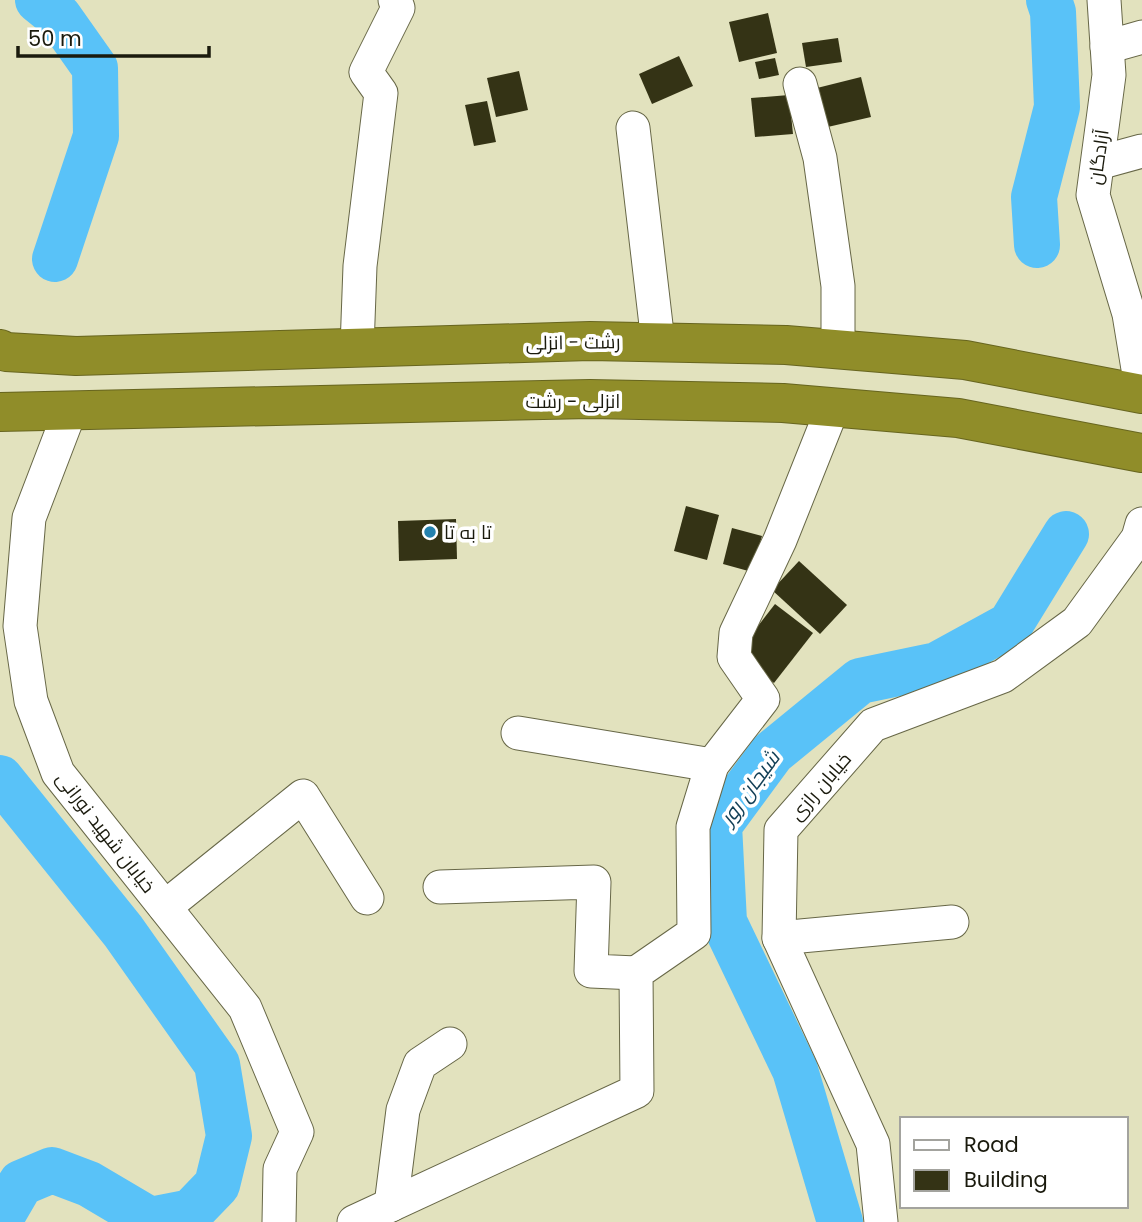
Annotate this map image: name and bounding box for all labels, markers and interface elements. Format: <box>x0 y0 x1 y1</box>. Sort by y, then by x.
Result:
scale bar <box>18 14 208 58</box>
text: 50 m <box>28 24 82 53</box>
street label: آزادگان <box>1081 128 1116 186</box>
street label: رشت - انزلی <box>525 328 621 357</box>
street label: انزلی - رشت <box>526 388 620 415</box>
place label: تا به تا <box>444 519 492 546</box>
marker: تا به تا <box>422 524 438 540</box>
water label: شیجان رور <box>711 744 787 833</box>
street label: خیابان رازی <box>783 746 858 826</box>
street label: خیابان شهید نورانی <box>50 766 162 899</box>
legend <box>900 1117 1128 1208</box>
text: Road <box>964 1130 1019 1159</box>
text: Building <box>964 1165 1048 1194</box>

